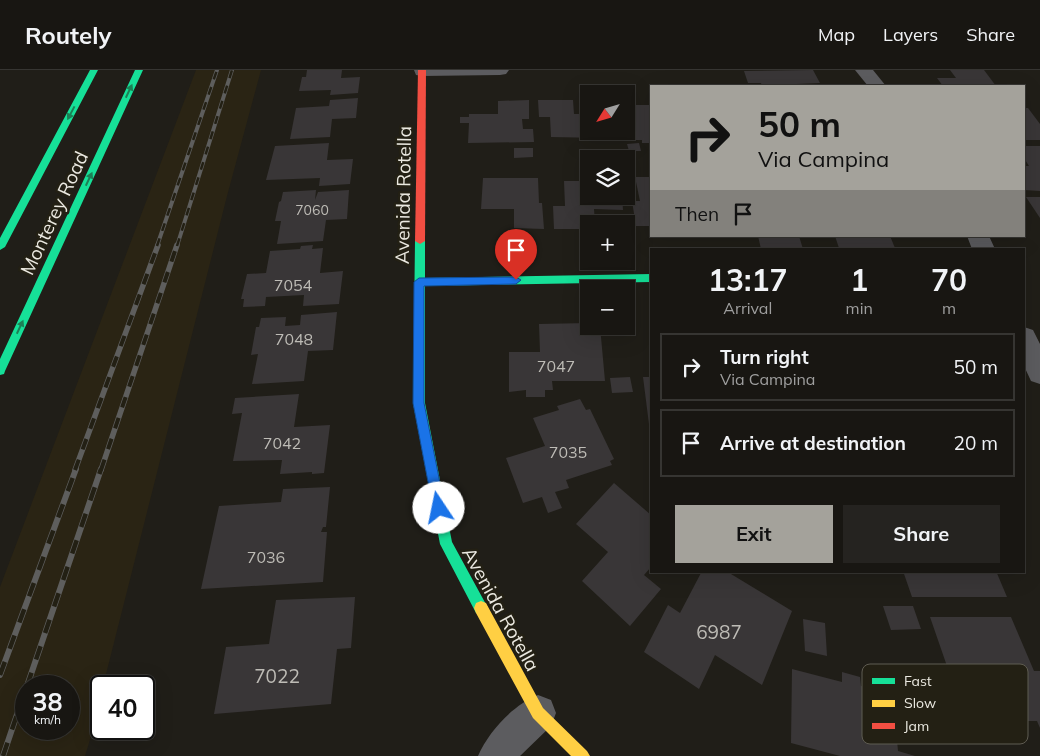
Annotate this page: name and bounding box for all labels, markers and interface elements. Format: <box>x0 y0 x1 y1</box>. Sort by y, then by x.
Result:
text: Routely <box>25 20 111 50</box>
text: Map <box>818 23 855 46</box>
text: Layers <box>883 23 938 46</box>
text: Share <box>966 23 1015 46</box>
one-way arrow <box>126 84 134 98</box>
north arrow <box>580 85 635 140</box>
map controls <box>580 85 635 335</box>
text: 50 m <box>758 102 841 146</box>
icon: right <box>675 105 740 170</box>
one-way arrow <box>67 106 75 120</box>
street label: Avenida Rotella <box>390 126 416 264</box>
text: Via Campina <box>758 145 889 173</box>
street label: Monterey Road <box>15 147 93 279</box>
button: layers <box>580 150 635 205</box>
one-way arrow <box>85 172 93 186</box>
icon: arrive <box>729 200 757 228</box>
house number: 7060 <box>295 201 329 219</box>
text: Then <box>675 202 719 226</box>
button: + <box>580 215 635 270</box>
pin <box>495 229 537 280</box>
icon: arrive <box>502 236 530 264</box>
text: 13:17 <box>708 261 788 299</box>
text: 1 <box>850 261 868 299</box>
text: 70 <box>931 261 967 299</box>
house number: 7054 <box>274 275 313 295</box>
button: − <box>580 280 635 335</box>
text: Arrival <box>723 298 772 318</box>
text: min <box>846 298 873 318</box>
text: m <box>942 298 956 318</box>
one-way arrow <box>17 320 25 334</box>
house number: 7048 <box>275 329 313 349</box>
text: Turn right <box>720 345 809 369</box>
icon: right <box>677 353 705 381</box>
text: 50 m <box>954 355 998 379</box>
house number: 7047 <box>537 356 575 376</box>
text: Via Campina <box>720 369 815 389</box>
icon: arrive <box>677 429 705 457</box>
text: Arrive at destination <box>720 431 906 455</box>
text: 20 m <box>954 431 998 455</box>
house number: 7042 <box>263 433 301 453</box>
house number: 7035 <box>549 442 587 462</box>
position arrow <box>412 481 464 533</box>
button: Exit <box>675 505 833 563</box>
button: Share <box>843 505 1000 563</box>
street label: Avenida Rotella <box>457 543 545 675</box>
house number: 7036 <box>247 547 285 567</box>
house number: 6987 <box>696 620 742 644</box>
house number: 7022 <box>254 664 300 688</box>
legend <box>862 664 1028 744</box>
text: Fast <box>904 672 932 690</box>
speed limit sign: 40 <box>90 675 155 740</box>
text: 38 <box>32 686 63 717</box>
text: Slow <box>904 694 936 712</box>
text: km/h <box>34 712 61 727</box>
text: Jam <box>904 717 929 735</box>

